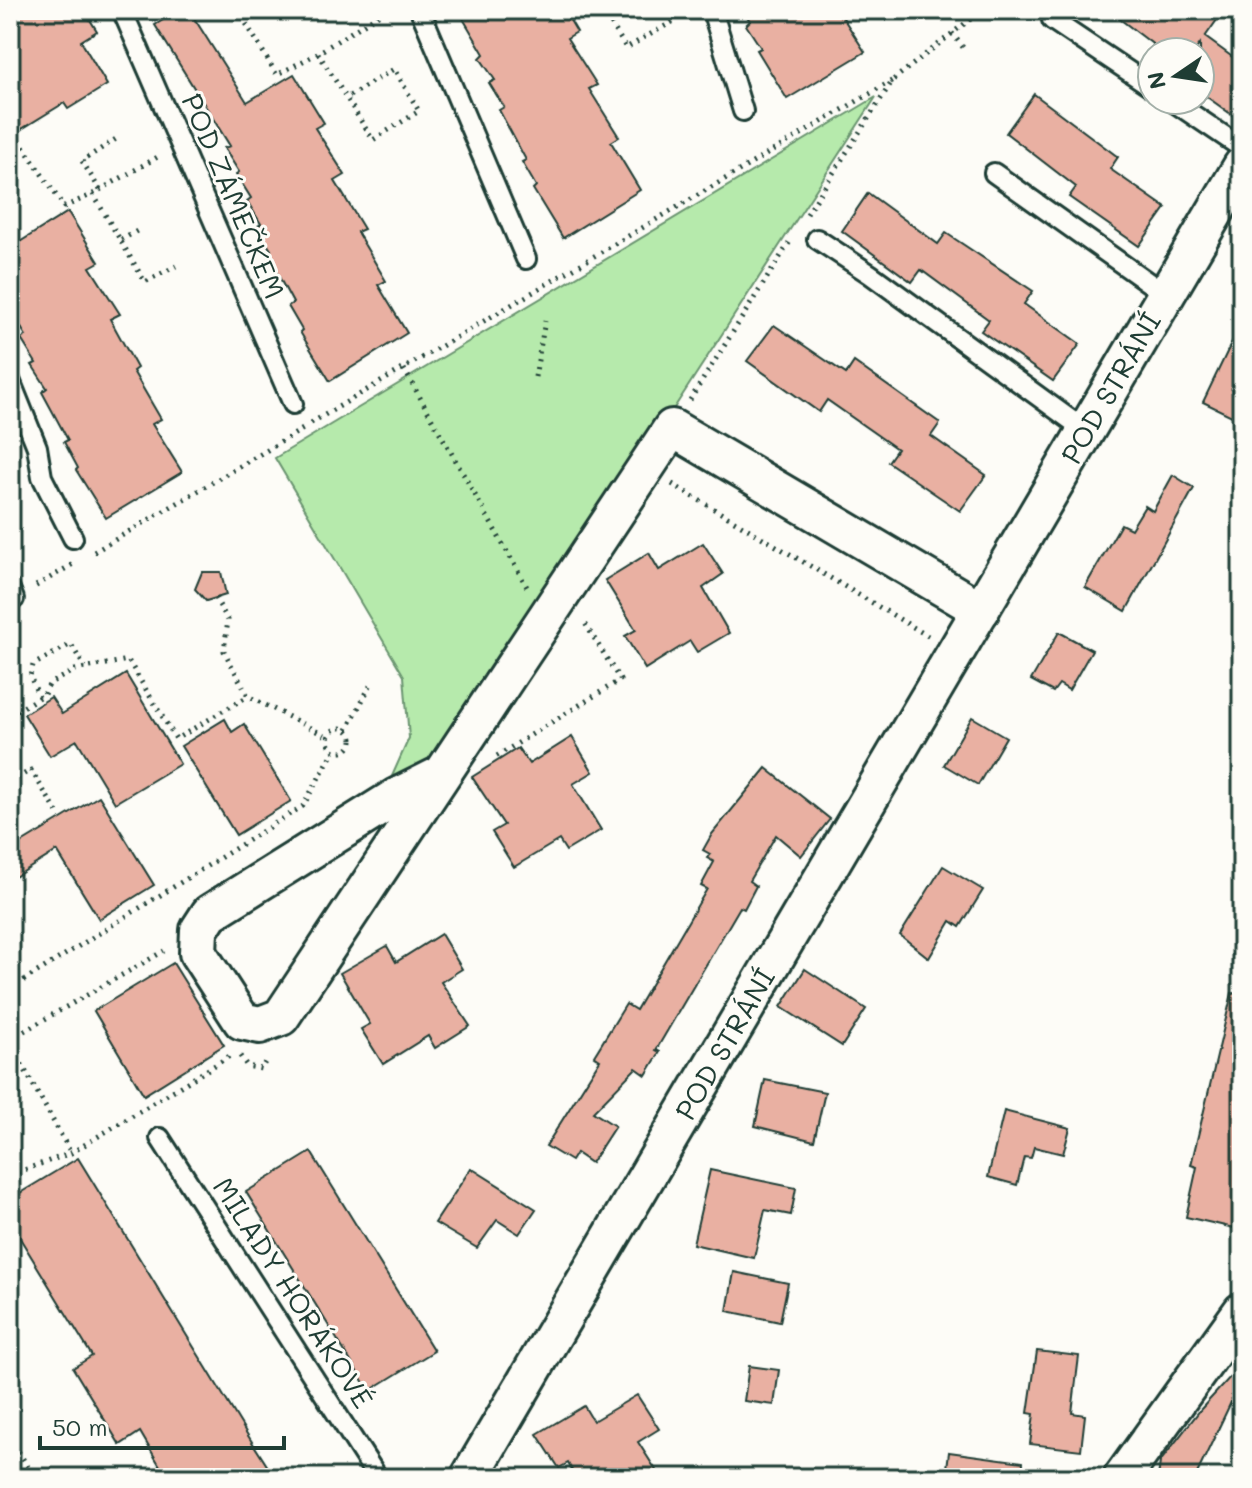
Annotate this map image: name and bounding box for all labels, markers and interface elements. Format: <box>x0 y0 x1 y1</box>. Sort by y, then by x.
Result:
north arrow <box>1136 36 1216 116</box>
text: N <box>1140 69 1172 92</box>
street label: POD ZÁMEČKEM <box>174 88 293 304</box>
street label: POD STRÁNÍ <box>1052 305 1168 470</box>
street label: POD STRÁNÍ <box>666 961 782 1126</box>
street label: MILADY HORÁKOVÉ <box>206 1170 382 1415</box>
scale bar <box>40 1400 284 1450</box>
text: 50 m <box>52 1411 108 1442</box>

